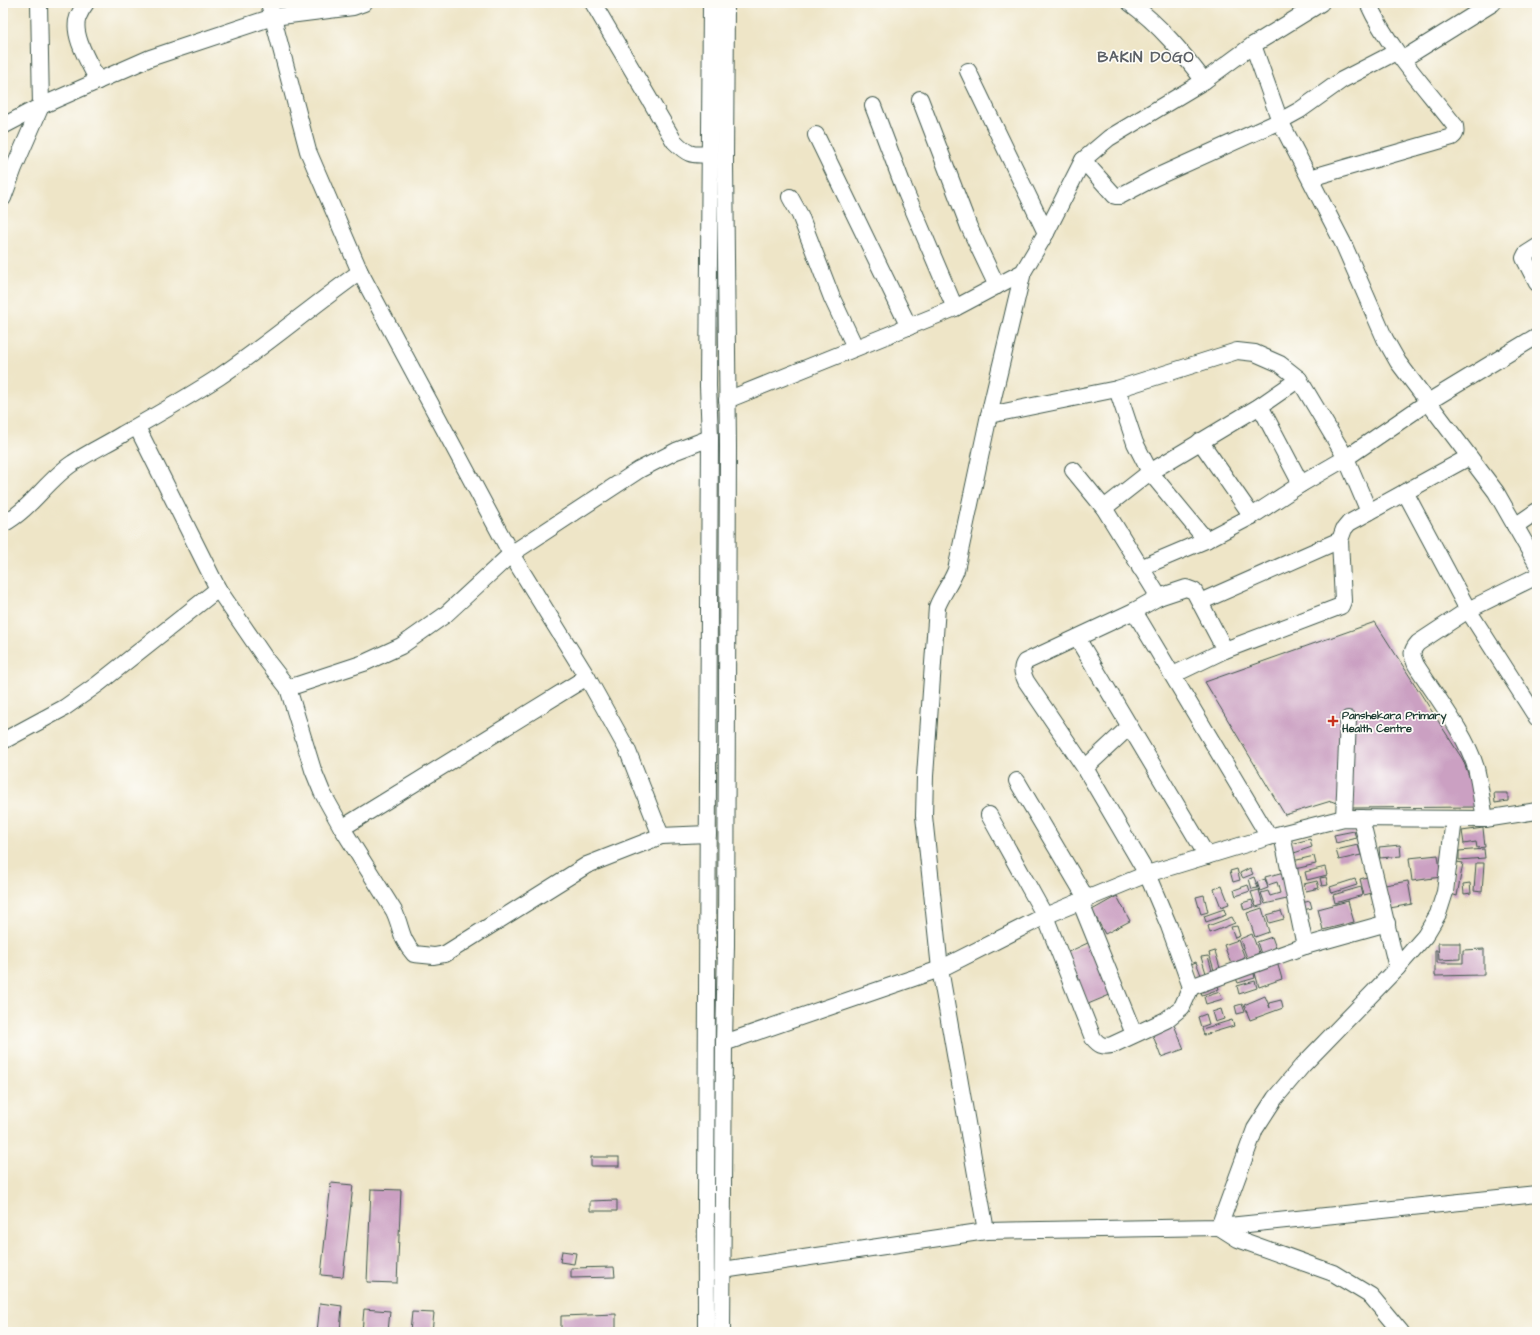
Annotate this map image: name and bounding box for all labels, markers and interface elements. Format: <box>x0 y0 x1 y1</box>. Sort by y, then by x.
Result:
district label: BAKIN DOGO <box>1097 47 1195 68</box>
place label: Panshekara Primary Health Centre <box>1341 708 1447 736</box>
marker: Panshekara Primary Health Centre <box>1327 715 1339 727</box>

